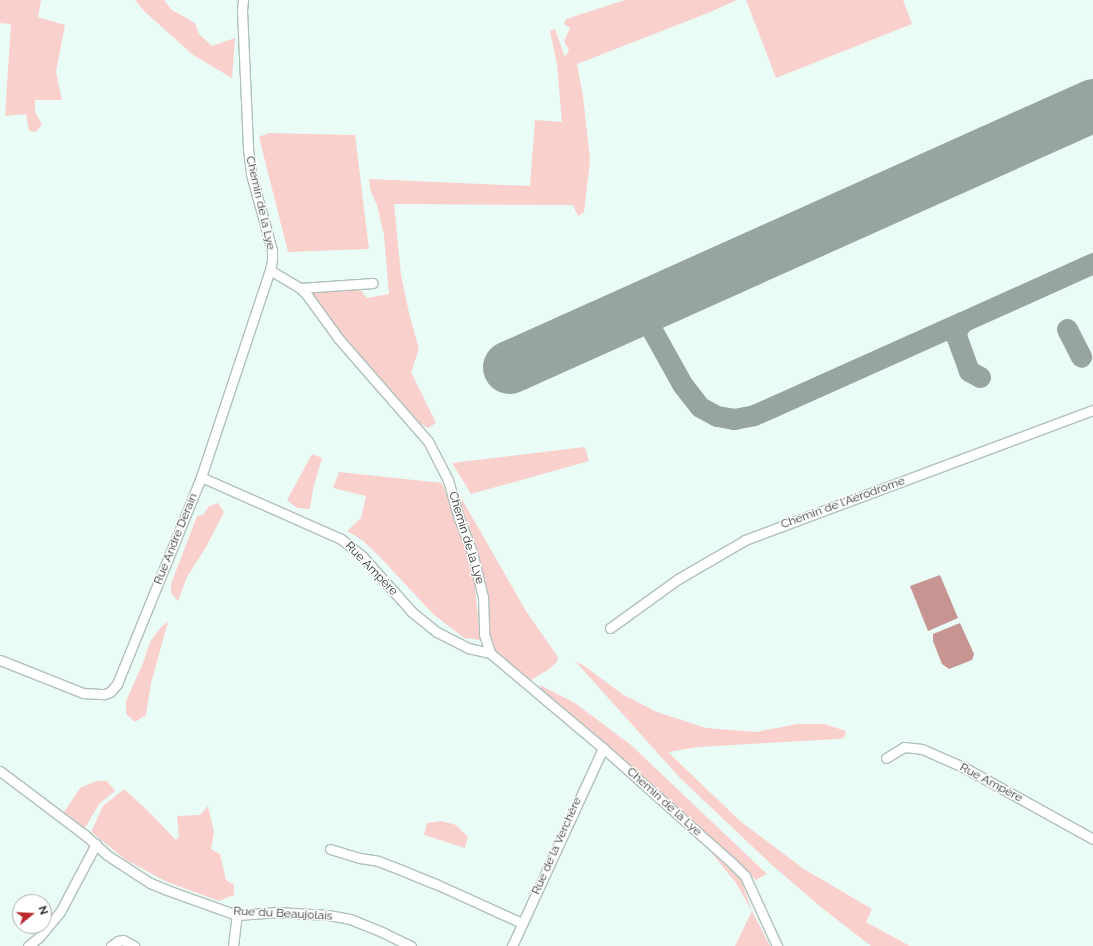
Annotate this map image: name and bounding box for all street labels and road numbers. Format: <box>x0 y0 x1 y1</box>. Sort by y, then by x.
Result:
street label: Chemin de la Lye <box>242 155 278 251</box>
street label: Chemin de l'Aérodrome <box>779 474 907 532</box>
street label: Chemin de la Lye <box>445 490 487 586</box>
street label: Rue André Derain <box>151 491 201 587</box>
street label: Rue Ampère <box>342 539 400 599</box>
street label: Rue Ampère <box>957 760 1025 806</box>
street label: Chemin de la Lye <box>624 765 704 839</box>
street label: Rue de la Verchère <box>529 795 585 897</box>
street label: Rue du Beaujolais <box>233 904 333 924</box>

